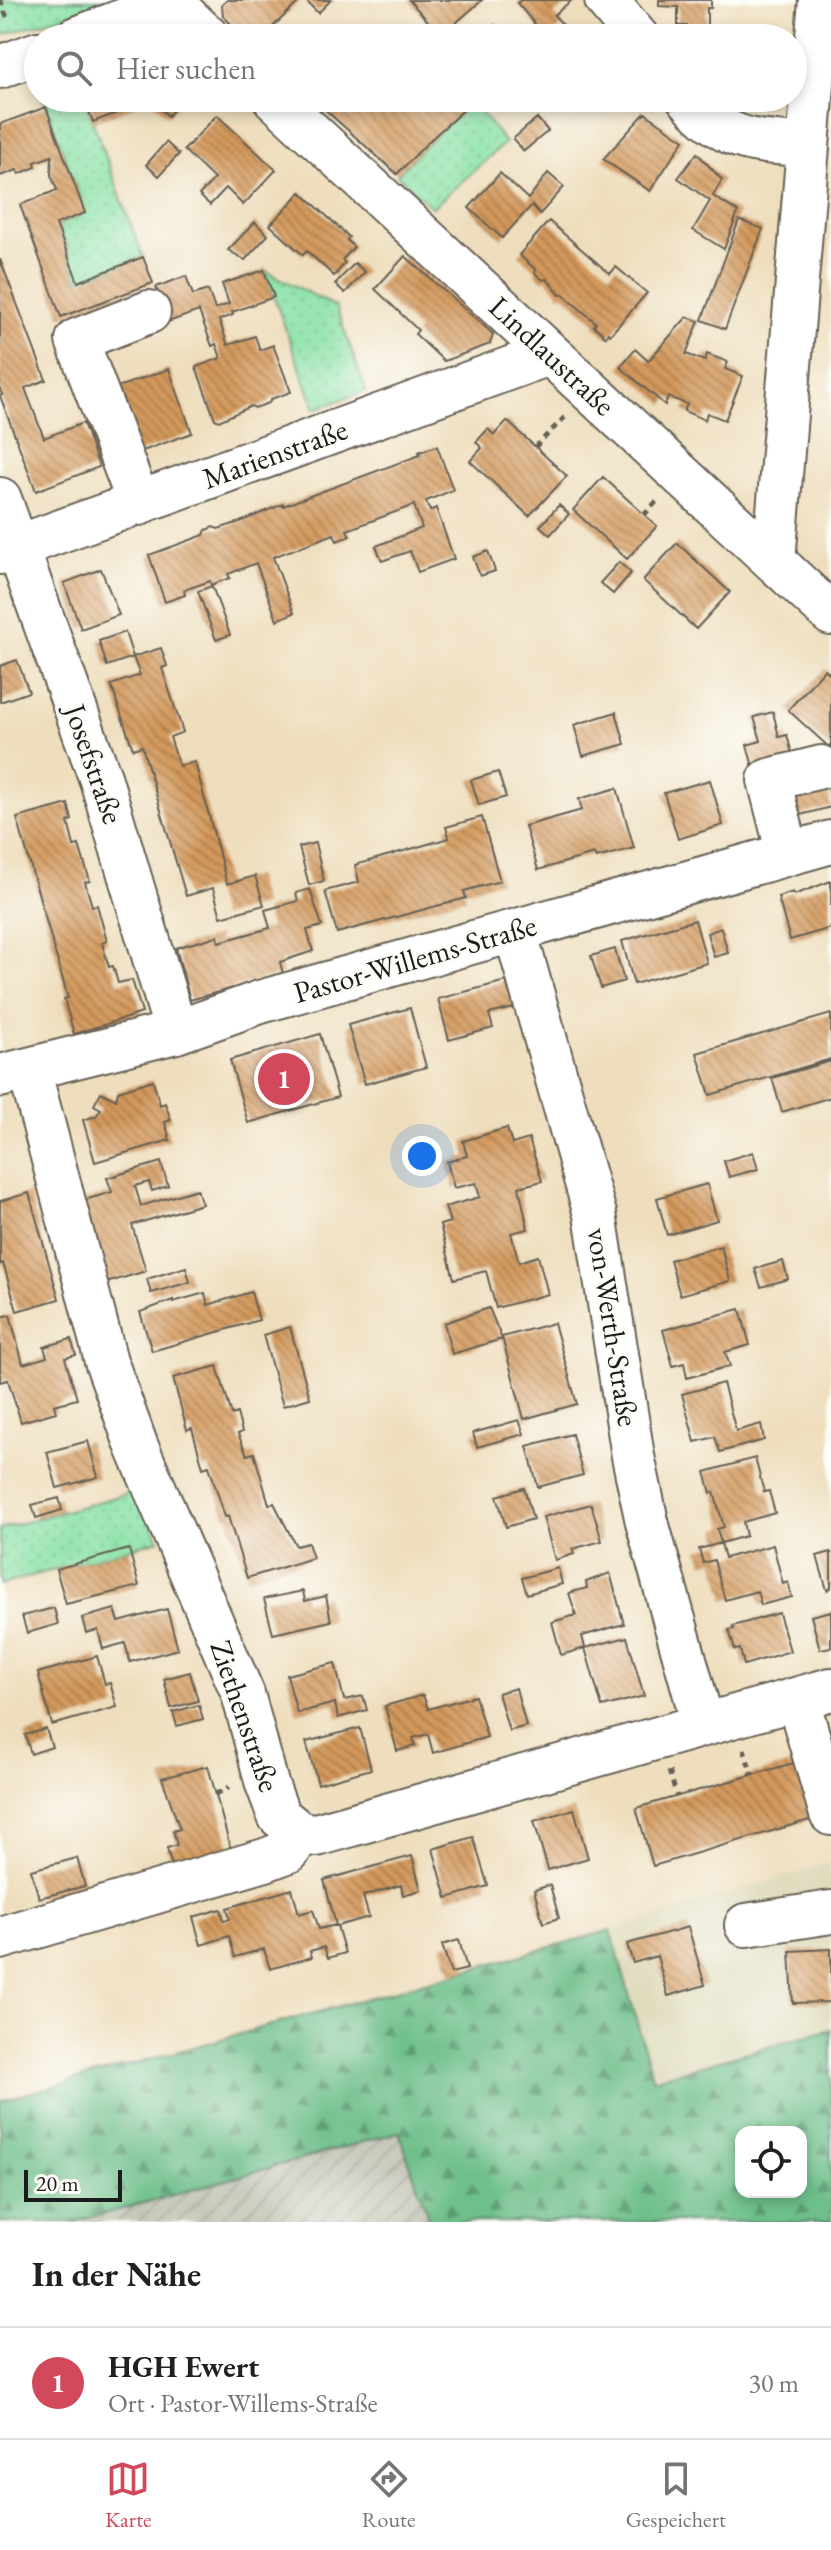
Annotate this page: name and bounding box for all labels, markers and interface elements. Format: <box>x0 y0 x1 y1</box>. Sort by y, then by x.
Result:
search box <box>24 24 807 112</box>
icon: search <box>52 46 96 90</box>
text: Hier suchen <box>116 49 256 88</box>
street label: Lindlaustraße <box>481 287 624 424</box>
street label: Marienstraße <box>197 409 353 498</box>
street label: Josefstraße <box>55 696 133 829</box>
street label: Pastor-Willems-Straße <box>289 905 541 1012</box>
pin: 1 <box>258 1049 310 1109</box>
your location <box>402 1136 442 1176</box>
street label: von-Werth-Straße <box>579 1225 648 1429</box>
street label: Ziethenstraße <box>201 1635 290 1797</box>
map controls <box>735 2126 807 2198</box>
button: locate <box>735 2126 807 2198</box>
scale bar <box>24 2166 122 2202</box>
text: 20 m <box>36 2169 79 2198</box>
text: In der Nähe <box>32 2252 201 2296</box>
text: HGH Ewert <box>108 2347 259 2386</box>
text: 1 <box>51 2366 65 2400</box>
text: 30 m <box>749 2366 799 2400</box>
text: Ort · Pastor-Willems-Straße <box>108 2386 378 2420</box>
tab: Karte <box>105 2457 152 2534</box>
tab: Route <box>362 2457 416 2534</box>
tab: Gespeichert <box>626 2457 726 2534</box>

